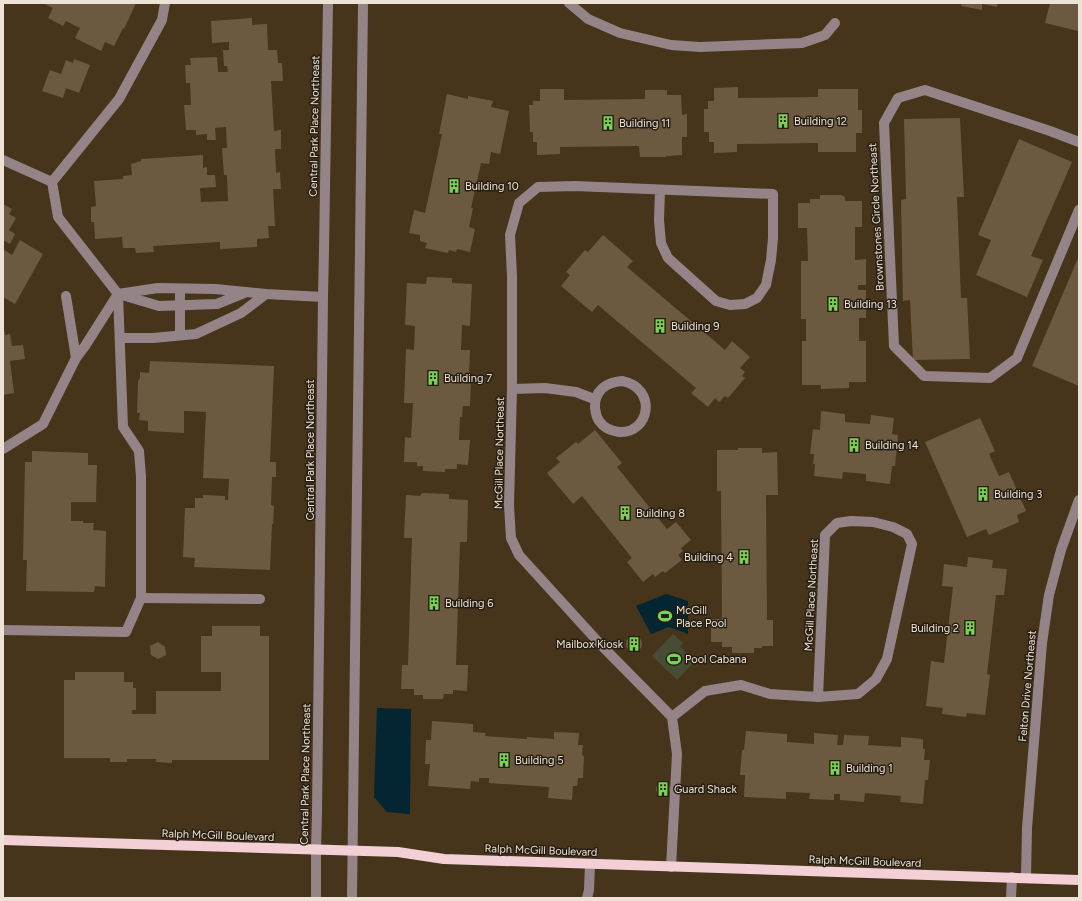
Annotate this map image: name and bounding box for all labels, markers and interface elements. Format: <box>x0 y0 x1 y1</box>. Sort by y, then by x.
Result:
street label: Central Park Place Northeast <box>307 55 322 197</box>
building icon: Building 12 <box>775 113 791 129</box>
building icon: Building 11 <box>600 115 616 131</box>
place label: Building 12 <box>794 115 847 128</box>
place label: Building 11 <box>619 117 670 130</box>
street label: Brownstones Circle Northeast <box>866 143 887 291</box>
building icon: Building 10 <box>446 178 462 194</box>
place label: Building 10 <box>465 180 519 193</box>
building icon: Building 13 <box>825 296 841 312</box>
place label: Building 13 <box>844 298 897 311</box>
building icon: Building 9 <box>652 318 668 334</box>
place label: Building 9 <box>671 320 719 333</box>
building icon: Building 7 <box>425 370 441 386</box>
place label: Building 7 <box>444 372 492 385</box>
street label: Central Park Place Northeast <box>304 379 317 521</box>
street label: McGill Place Northeast <box>492 397 507 509</box>
building icon: Building 14 <box>846 437 862 453</box>
place label: Building 14 <box>865 439 919 452</box>
building icon: Building 3 <box>975 486 991 502</box>
place label: Building 3 <box>994 488 1042 501</box>
building icon: Building 8 <box>617 505 633 521</box>
place label: Building 8 <box>636 507 685 520</box>
street label: McGill Place Northeast <box>802 538 821 652</box>
building icon: Building 4 <box>736 549 752 565</box>
place label: Building 4 <box>684 551 733 564</box>
building icon: Building 6 <box>426 595 442 611</box>
place label: Building 6 <box>445 597 493 610</box>
place label: McGill Place Pool <box>676 604 727 630</box>
sports icon: McGill Place Pool <box>657 608 673 624</box>
building icon: Building 2 <box>962 620 978 636</box>
place label: Building 2 <box>911 622 959 635</box>
street label: Felton Drive Northeast <box>1016 630 1039 742</box>
building icon: Mailbox Kiosk <box>626 636 642 652</box>
place label: Mailbox Kiosk <box>556 638 624 651</box>
sports icon: Pool Cabana <box>666 651 682 667</box>
place label: Pool Cabana <box>685 653 747 666</box>
street label: Central Park Place Northeast <box>298 703 313 845</box>
building icon: Building 5 <box>496 752 512 768</box>
place label: Building 5 <box>515 754 563 767</box>
building icon: Building 1 <box>827 760 843 776</box>
place label: Building 1 <box>846 762 893 775</box>
building icon: Guard Shack <box>655 781 671 797</box>
place label: Guard Shack <box>674 783 737 796</box>
street label: Ralph McGill Boulevard <box>161 827 275 844</box>
street label: Ralph McGill Boulevard <box>484 842 598 859</box>
street label: Ralph McGill Boulevard <box>808 853 922 870</box>

